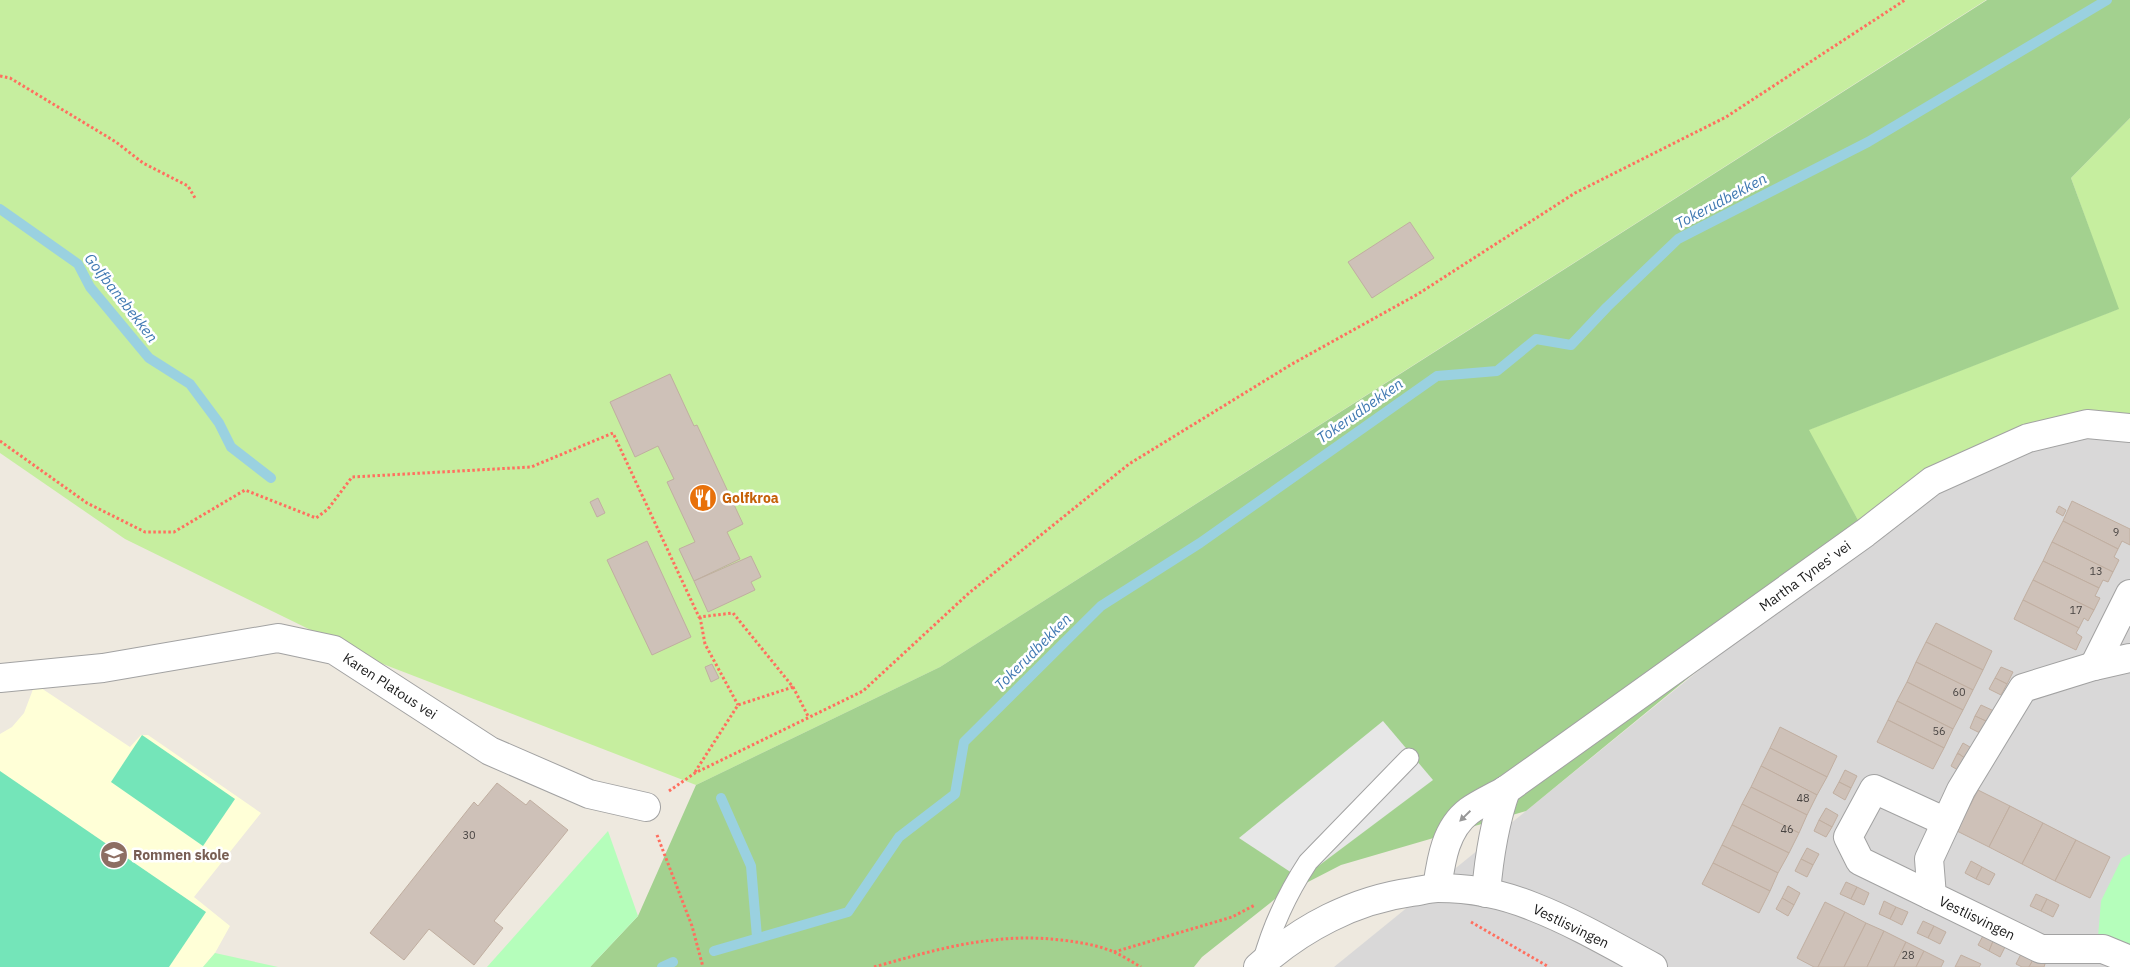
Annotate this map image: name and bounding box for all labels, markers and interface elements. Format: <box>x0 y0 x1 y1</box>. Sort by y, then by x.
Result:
water label: Tokerudbekken <box>1672 168 1770 233</box>
water label: Golfbanebekken <box>81 249 162 346</box>
water label: Tokerudbekken <box>1313 374 1407 447</box>
restaurant icon: Golfkroa <box>688 483 718 513</box>
place label: Golfkroa <box>722 489 779 507</box>
house number: 9 <box>2113 525 2119 539</box>
street label: Martha Tynes' vei <box>1756 537 1854 615</box>
house number: 13 <box>2089 564 2103 578</box>
house number: 17 <box>2069 603 2083 617</box>
water label: Tokerudbekken <box>990 609 1075 694</box>
street label: Karen Platous vei <box>340 649 440 723</box>
house number: 60 <box>1952 685 1966 699</box>
house number: 56 <box>1932 724 1946 738</box>
house number: 48 <box>1796 791 1810 805</box>
one-way arrow <box>1460 810 1472 822</box>
house number: 46 <box>1780 822 1794 836</box>
house number: 30 <box>462 828 476 842</box>
school or university icon: Rommen skole <box>99 840 129 870</box>
place label: Rommen skole <box>133 846 230 864</box>
street label: Vestlisvingen <box>1936 892 2018 944</box>
street label: Vestlisvingen <box>1530 900 1612 952</box>
house number: 28 <box>1901 948 1915 962</box>

